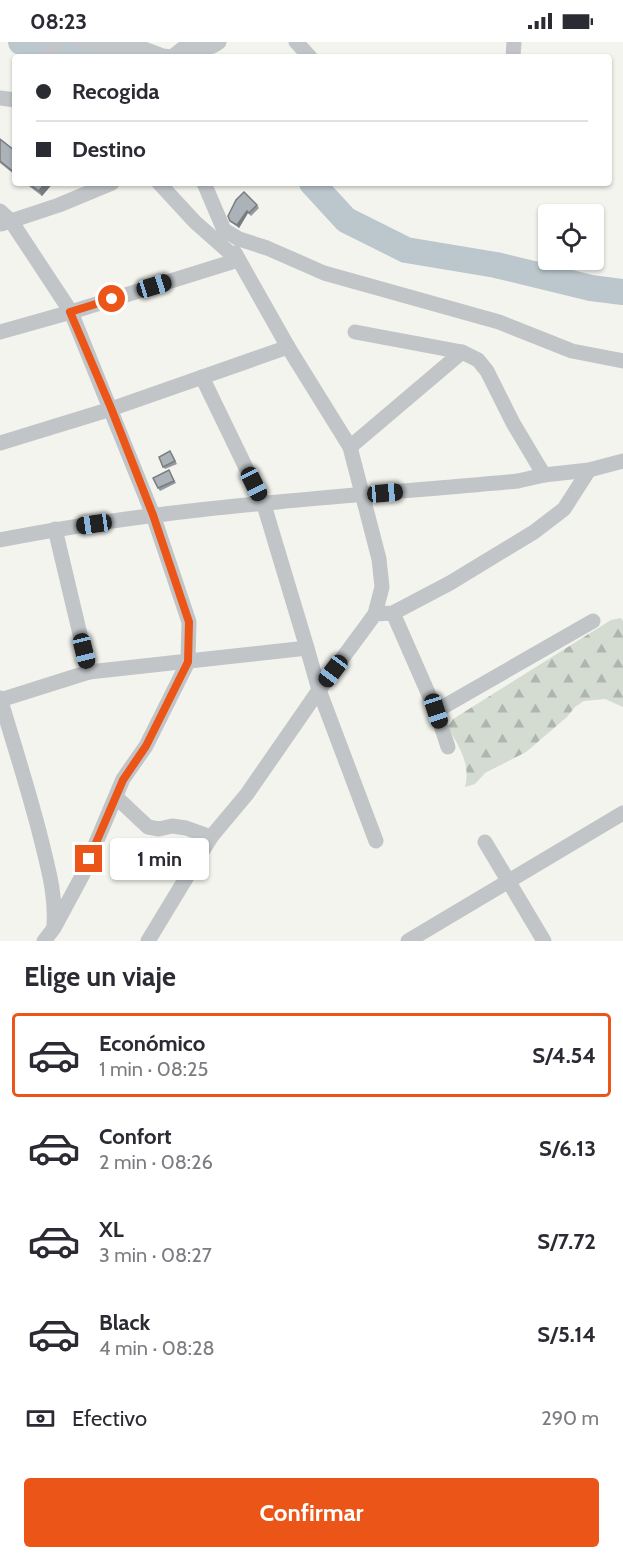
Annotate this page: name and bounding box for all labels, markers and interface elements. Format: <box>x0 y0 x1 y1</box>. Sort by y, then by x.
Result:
text: 08:23 <box>30 8 87 35</box>
text: Recogida <box>72 78 159 105</box>
text: Destino <box>72 136 146 163</box>
map controls <box>538 204 604 270</box>
button: locate <box>538 204 604 270</box>
car <box>134 272 174 300</box>
route start <box>98 285 125 312</box>
car <box>238 464 270 504</box>
car <box>366 482 404 504</box>
car <box>75 513 113 535</box>
car <box>71 631 97 671</box>
car <box>315 651 351 691</box>
car <box>422 691 450 731</box>
callout: 1 min <box>110 838 209 880</box>
route end <box>75 845 102 872</box>
text: 1 min <box>137 847 182 871</box>
text: Elige un viaje <box>24 960 176 993</box>
icon: car <box>27 1028 81 1082</box>
text: Económico <box>99 1030 205 1057</box>
text: S/4.54 <box>532 1042 596 1069</box>
text: 1 min · 08:25 <box>99 1057 208 1081</box>
icon: car <box>27 1121 81 1175</box>
text: Confort <box>99 1123 172 1150</box>
text: S/6.13 <box>539 1135 596 1162</box>
text: 2 min · 08:26 <box>99 1150 213 1174</box>
icon: car <box>27 1214 81 1268</box>
text: XL <box>99 1216 124 1243</box>
text: S/7.72 <box>537 1228 596 1255</box>
text: 3 min · 08:27 <box>99 1243 212 1267</box>
icon: car <box>27 1307 81 1361</box>
text: Black <box>99 1309 150 1336</box>
text: S/5.14 <box>537 1321 596 1348</box>
text: 4 min · 08:28 <box>99 1336 215 1360</box>
icon: cash <box>24 1402 57 1435</box>
text: Efectivo <box>72 1405 147 1432</box>
text: 290 m <box>541 1406 599 1430</box>
button: Confirmar <box>24 1478 599 1547</box>

